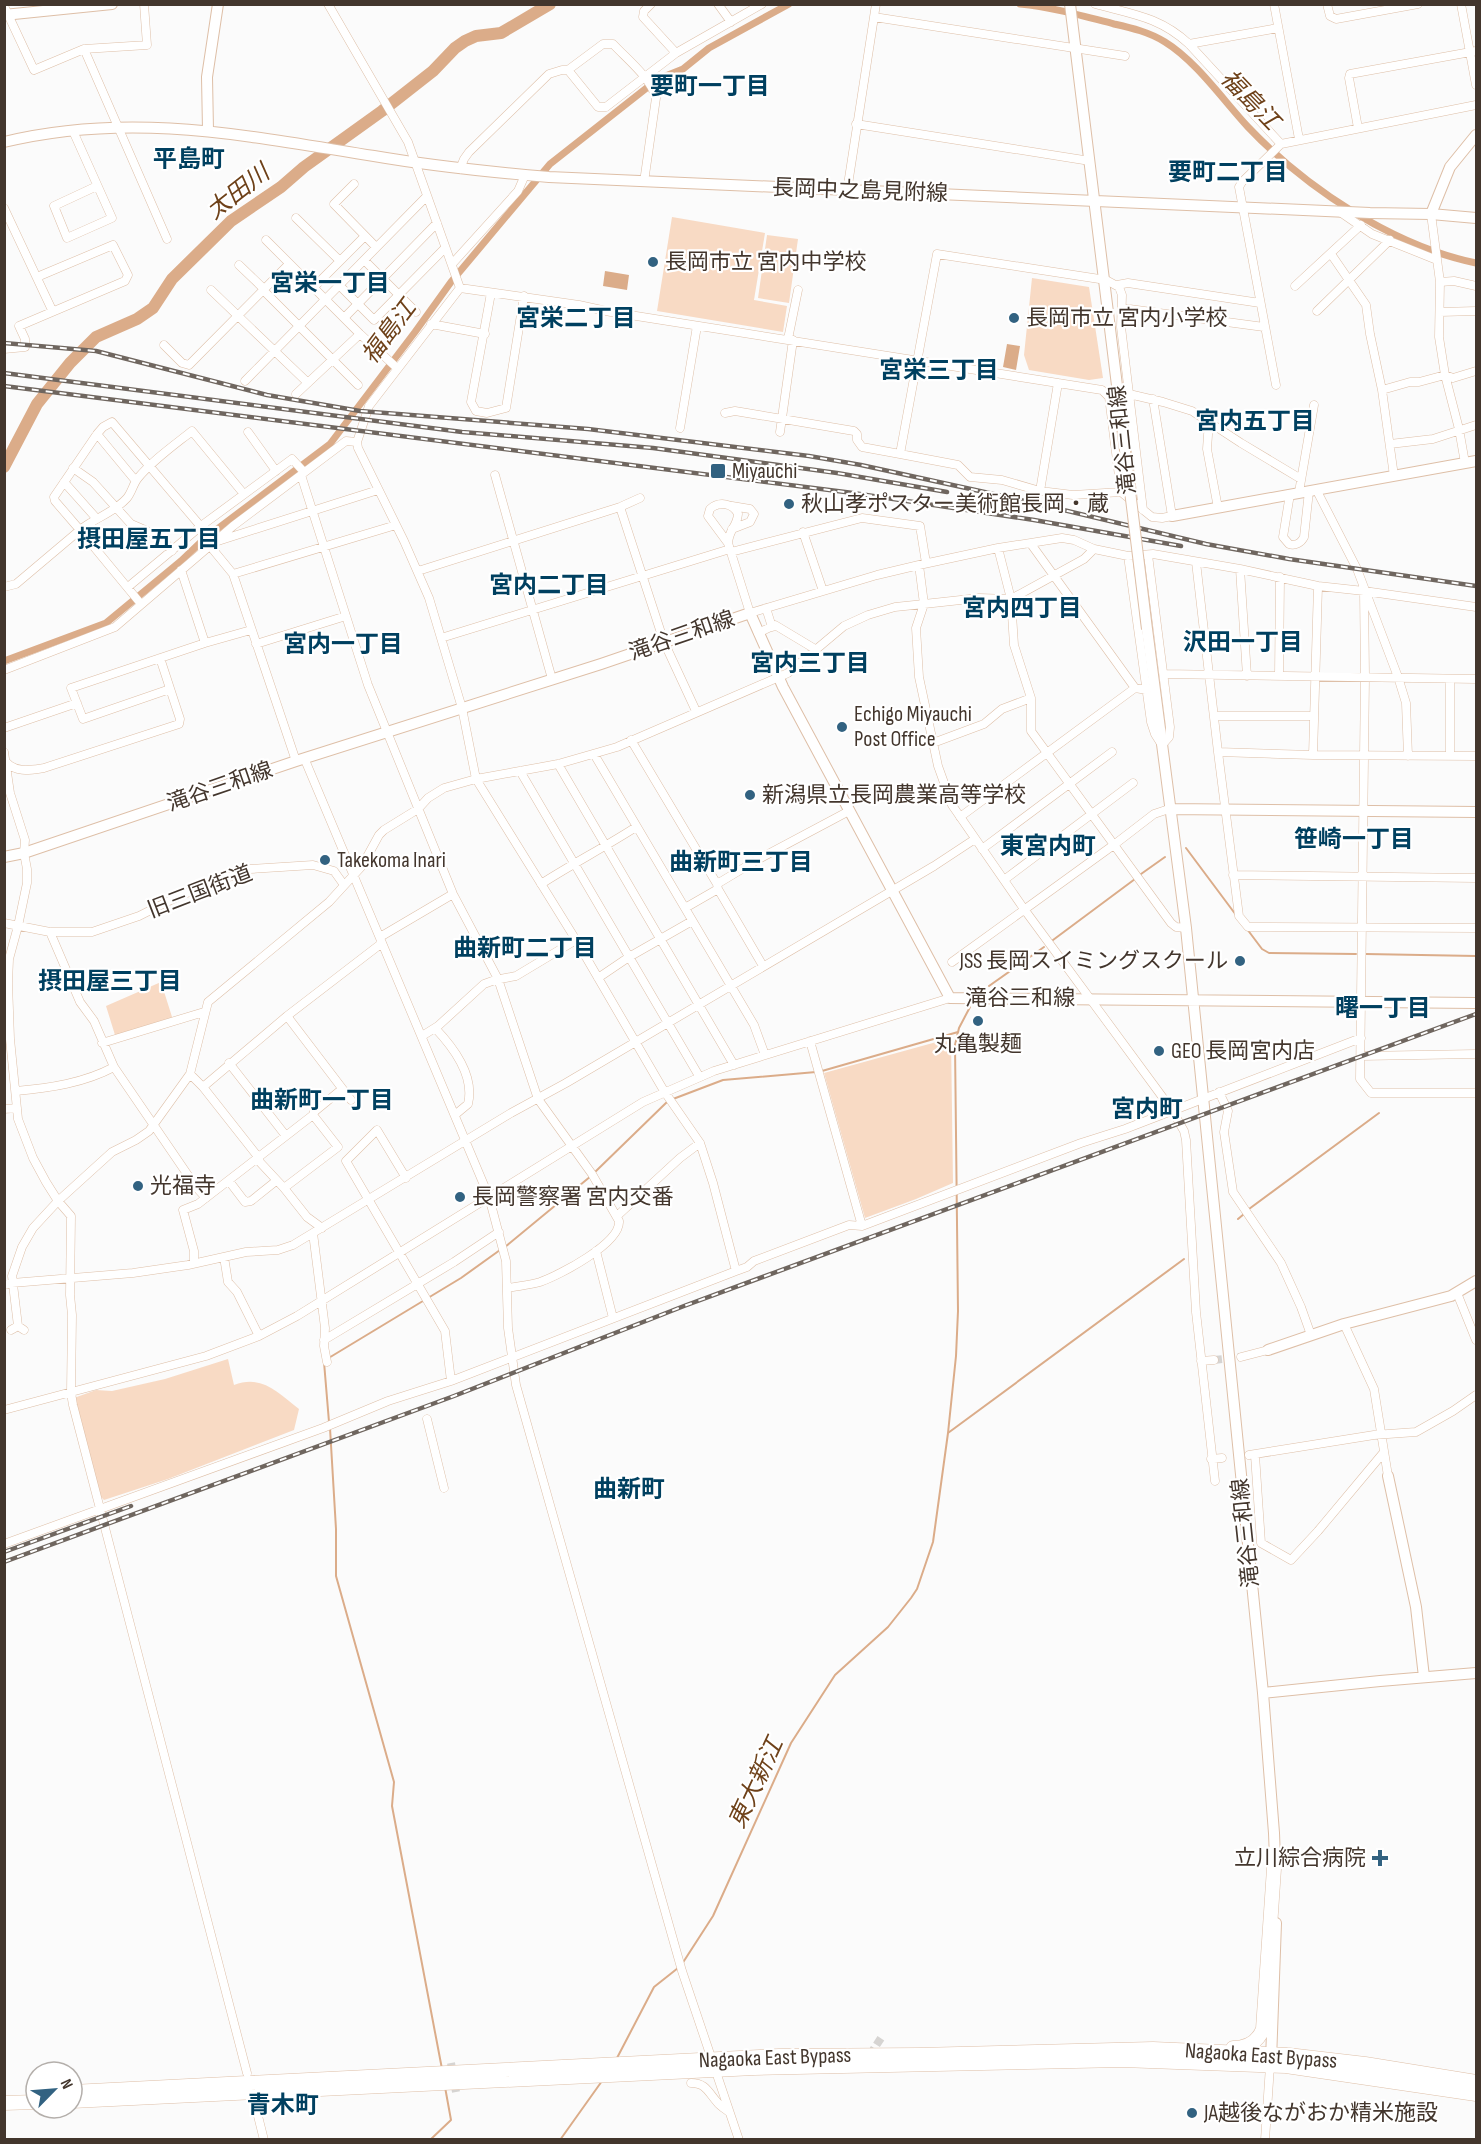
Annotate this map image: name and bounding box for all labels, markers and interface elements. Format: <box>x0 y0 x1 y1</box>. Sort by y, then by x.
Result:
water label: 福島江 <box>1215 64 1288 138</box>
district label: 要町一丁目 <box>650 72 770 101</box>
district label: 平島町 <box>153 145 225 174</box>
water label: 太田川 <box>201 157 278 226</box>
district label: 要町二丁目 <box>1168 158 1288 187</box>
street label: 長岡中之島見附線 <box>772 174 948 208</box>
place label: 長岡市立 宮内中学校 <box>665 249 867 276</box>
marker: 長岡市立 宮内中学校 <box>646 255 660 269</box>
district label: 宮栄一丁目 <box>270 269 390 298</box>
water label: 福島江 <box>356 292 424 369</box>
district label: 宮栄二丁目 <box>516 304 636 333</box>
place label: 長岡市立 宮内小学校 <box>1026 305 1228 332</box>
marker: 長岡市立 宮内小学校 <box>1007 311 1021 325</box>
district label: 宮栄三丁目 <box>879 356 999 385</box>
street label: 滝谷三和線 <box>1104 384 1142 496</box>
district label: 宮内五丁目 <box>1195 407 1315 436</box>
place label: Miyauchi <box>732 458 797 485</box>
marker: Miyauchi <box>709 462 727 480</box>
place label: 秋山孝ポスター美術館長岡・蔵 <box>801 491 1109 518</box>
marker: 秋山孝ポスター美術館長岡・蔵 <box>782 497 796 511</box>
district label: 摂田屋五丁目 <box>77 525 221 554</box>
district label: 宮内二丁目 <box>489 571 609 600</box>
district label: 宮内四丁目 <box>962 594 1082 623</box>
street label: 滝谷三和線 <box>626 605 738 667</box>
district label: 沢田一丁目 <box>1183 628 1303 657</box>
district label: 宮内一丁目 <box>283 630 403 659</box>
district label: 宮内三丁目 <box>750 649 870 678</box>
place label: Echigo Miyauchi Post Office <box>854 701 972 753</box>
marker: Echigo Miyauchi Post Office <box>835 720 849 734</box>
street label: 滝谷三和線 <box>164 756 276 818</box>
place label: 新潟県立長岡農業高等学校 <box>762 782 1026 809</box>
marker: 新潟県立長岡農業高等学校 <box>743 788 757 802</box>
district label: 笹崎一丁目 <box>1294 825 1414 854</box>
district label: 東宮内町 <box>1000 832 1096 861</box>
place label: Takekoma Inari <box>337 847 446 874</box>
district label: 曲新町三丁目 <box>669 848 813 877</box>
marker: Takekoma Inari <box>318 853 332 867</box>
street label: 旧三国街道 <box>144 860 256 924</box>
district label: 曲新町二丁目 <box>453 934 597 963</box>
place label: JSS 長岡スイミングスクール <box>959 948 1228 975</box>
marker: JSS 長岡スイミングスクール <box>1233 954 1247 968</box>
district label: 摂田屋三丁目 <box>38 967 182 996</box>
street label: 滝谷三和線 <box>965 985 1075 1012</box>
district label: 曙一丁目 <box>1335 994 1431 1023</box>
marker: 丸亀製麺 <box>971 1014 985 1028</box>
place label: 丸亀製麺 <box>934 1031 1022 1058</box>
place label: GEO 長岡宮内店 <box>1171 1038 1315 1065</box>
marker: GEO 長岡宮内店 <box>1152 1044 1166 1058</box>
district label: 曲新町一丁目 <box>250 1086 394 1115</box>
district label: 宮内町 <box>1111 1095 1183 1124</box>
place label: 光福寺 <box>150 1173 216 1200</box>
marker: 光福寺 <box>131 1179 145 1193</box>
place label: 長岡警察署 宮内交番 <box>472 1184 674 1211</box>
marker: 長岡警察署 宮内交番 <box>453 1190 467 1204</box>
district label: 曲新町 <box>593 1475 665 1504</box>
street label: 滝谷三和線 <box>1227 1477 1265 1589</box>
water label: 東大新江 <box>723 1731 791 1833</box>
place label: 立川綜合病院 <box>1234 1845 1366 1872</box>
marker: 立川綜合病院 <box>1371 1849 1389 1867</box>
street label: Nagaoka East Bypass <box>1184 2037 1338 2075</box>
street label: Nagaoka East Bypass <box>698 2042 852 2074</box>
north arrow <box>24 2060 84 2120</box>
text: N <box>56 2076 77 2092</box>
district label: 青木町 <box>247 2091 319 2120</box>
place label: JA越後ながおか精米施設 <box>1203 2100 1438 2127</box>
marker: JA越後ながおか精米施設 <box>1185 2106 1199 2120</box>

